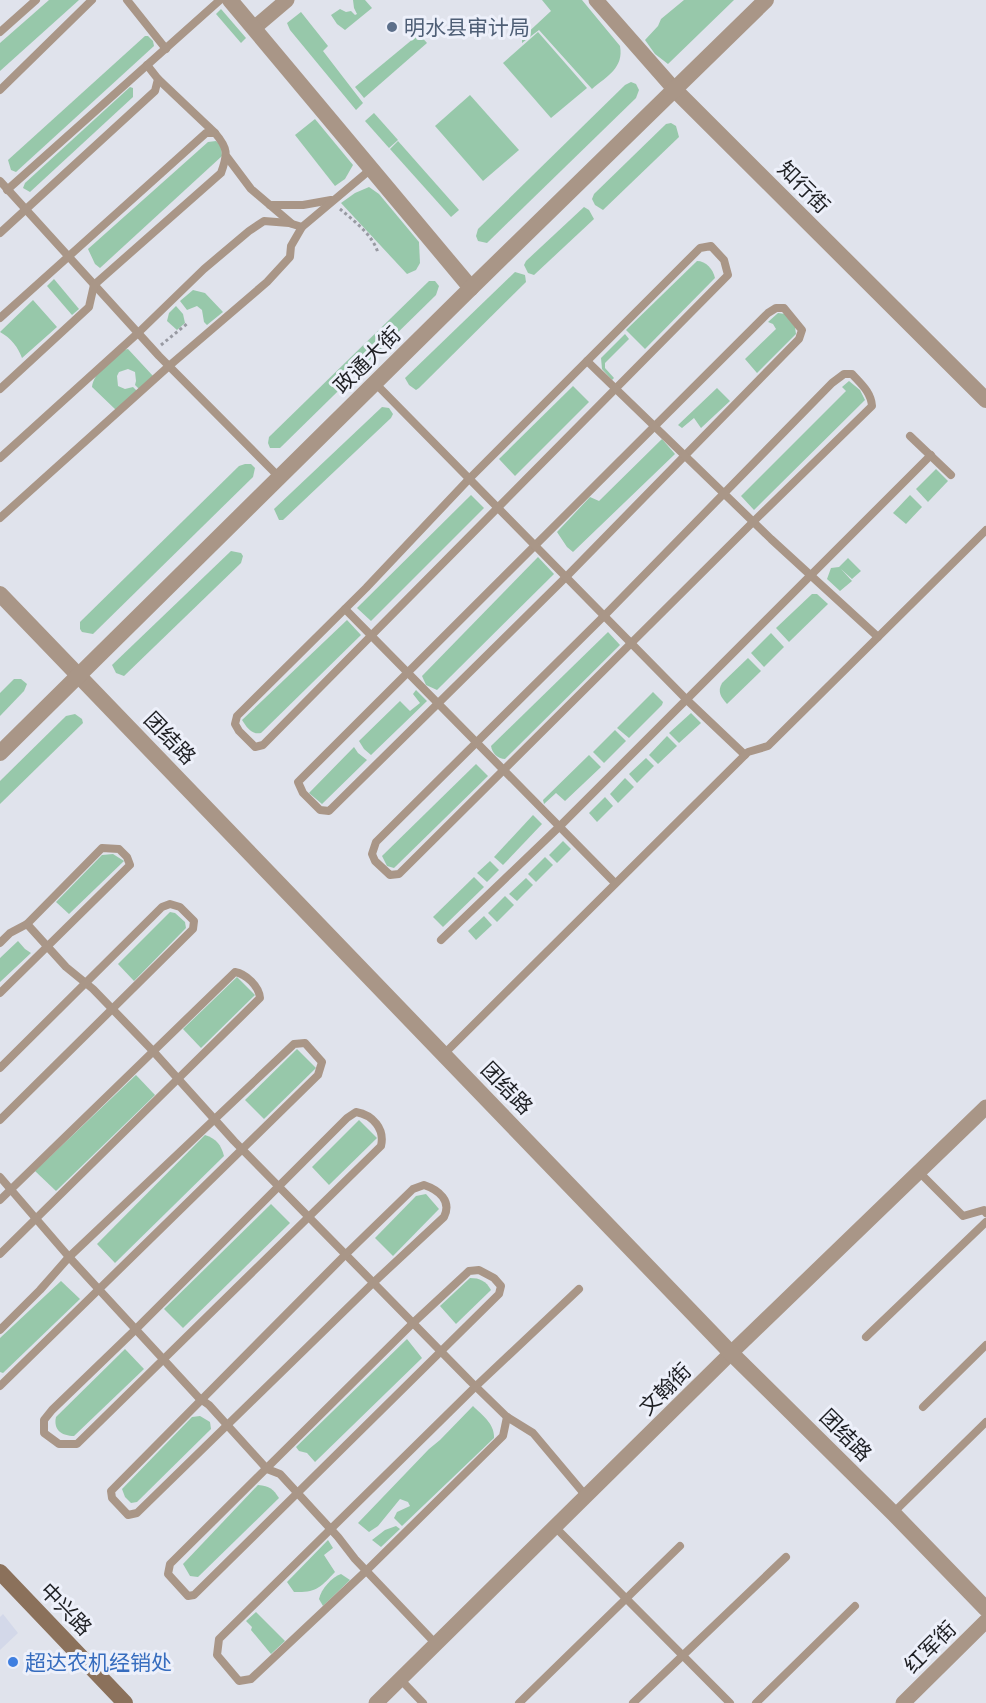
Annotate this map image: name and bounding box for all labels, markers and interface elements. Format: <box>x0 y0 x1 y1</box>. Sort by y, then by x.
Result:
place label: 明水县审计局 <box>404 14 530 41</box>
marker: 明水县审计局 <box>385 20 399 34</box>
street label: 知行街 <box>772 155 836 219</box>
street label: 政通大街 <box>328 321 406 399</box>
street label: 团结路 <box>138 706 202 770</box>
street label: 团结路 <box>475 1056 539 1120</box>
street label: 文翰街 <box>633 1357 697 1421</box>
street label: 团结路 <box>814 1403 878 1467</box>
street label: 中兴路 <box>34 1577 98 1641</box>
street label: 红军街 <box>898 1615 962 1679</box>
place label: 超达农机经销处 <box>25 1649 172 1676</box>
marker: 超达农机经销处 <box>6 1655 20 1669</box>

